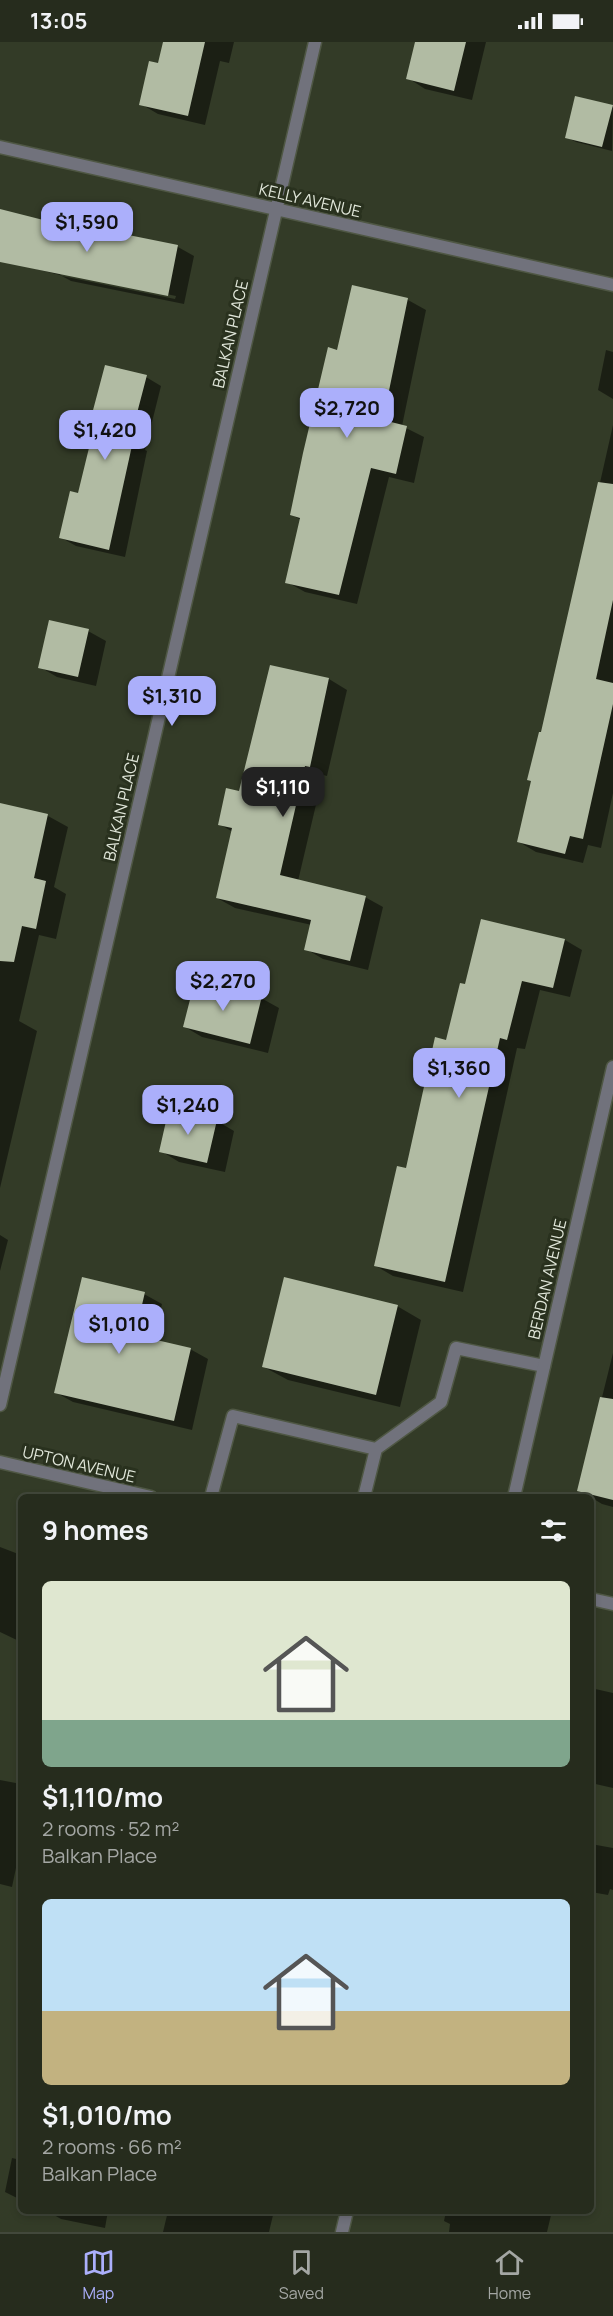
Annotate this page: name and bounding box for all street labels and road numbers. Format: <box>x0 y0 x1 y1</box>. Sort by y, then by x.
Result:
street label: KELLY AVENUE <box>257 178 363 222</box>
street label: BALKAN PLACE <box>207 278 253 390</box>
street label: BALKAN PLACE <box>98 751 144 863</box>
street label: BERDAN AVENUE <box>522 1217 572 1341</box>
street label: UPTON AVENUE <box>20 1440 138 1488</box>

